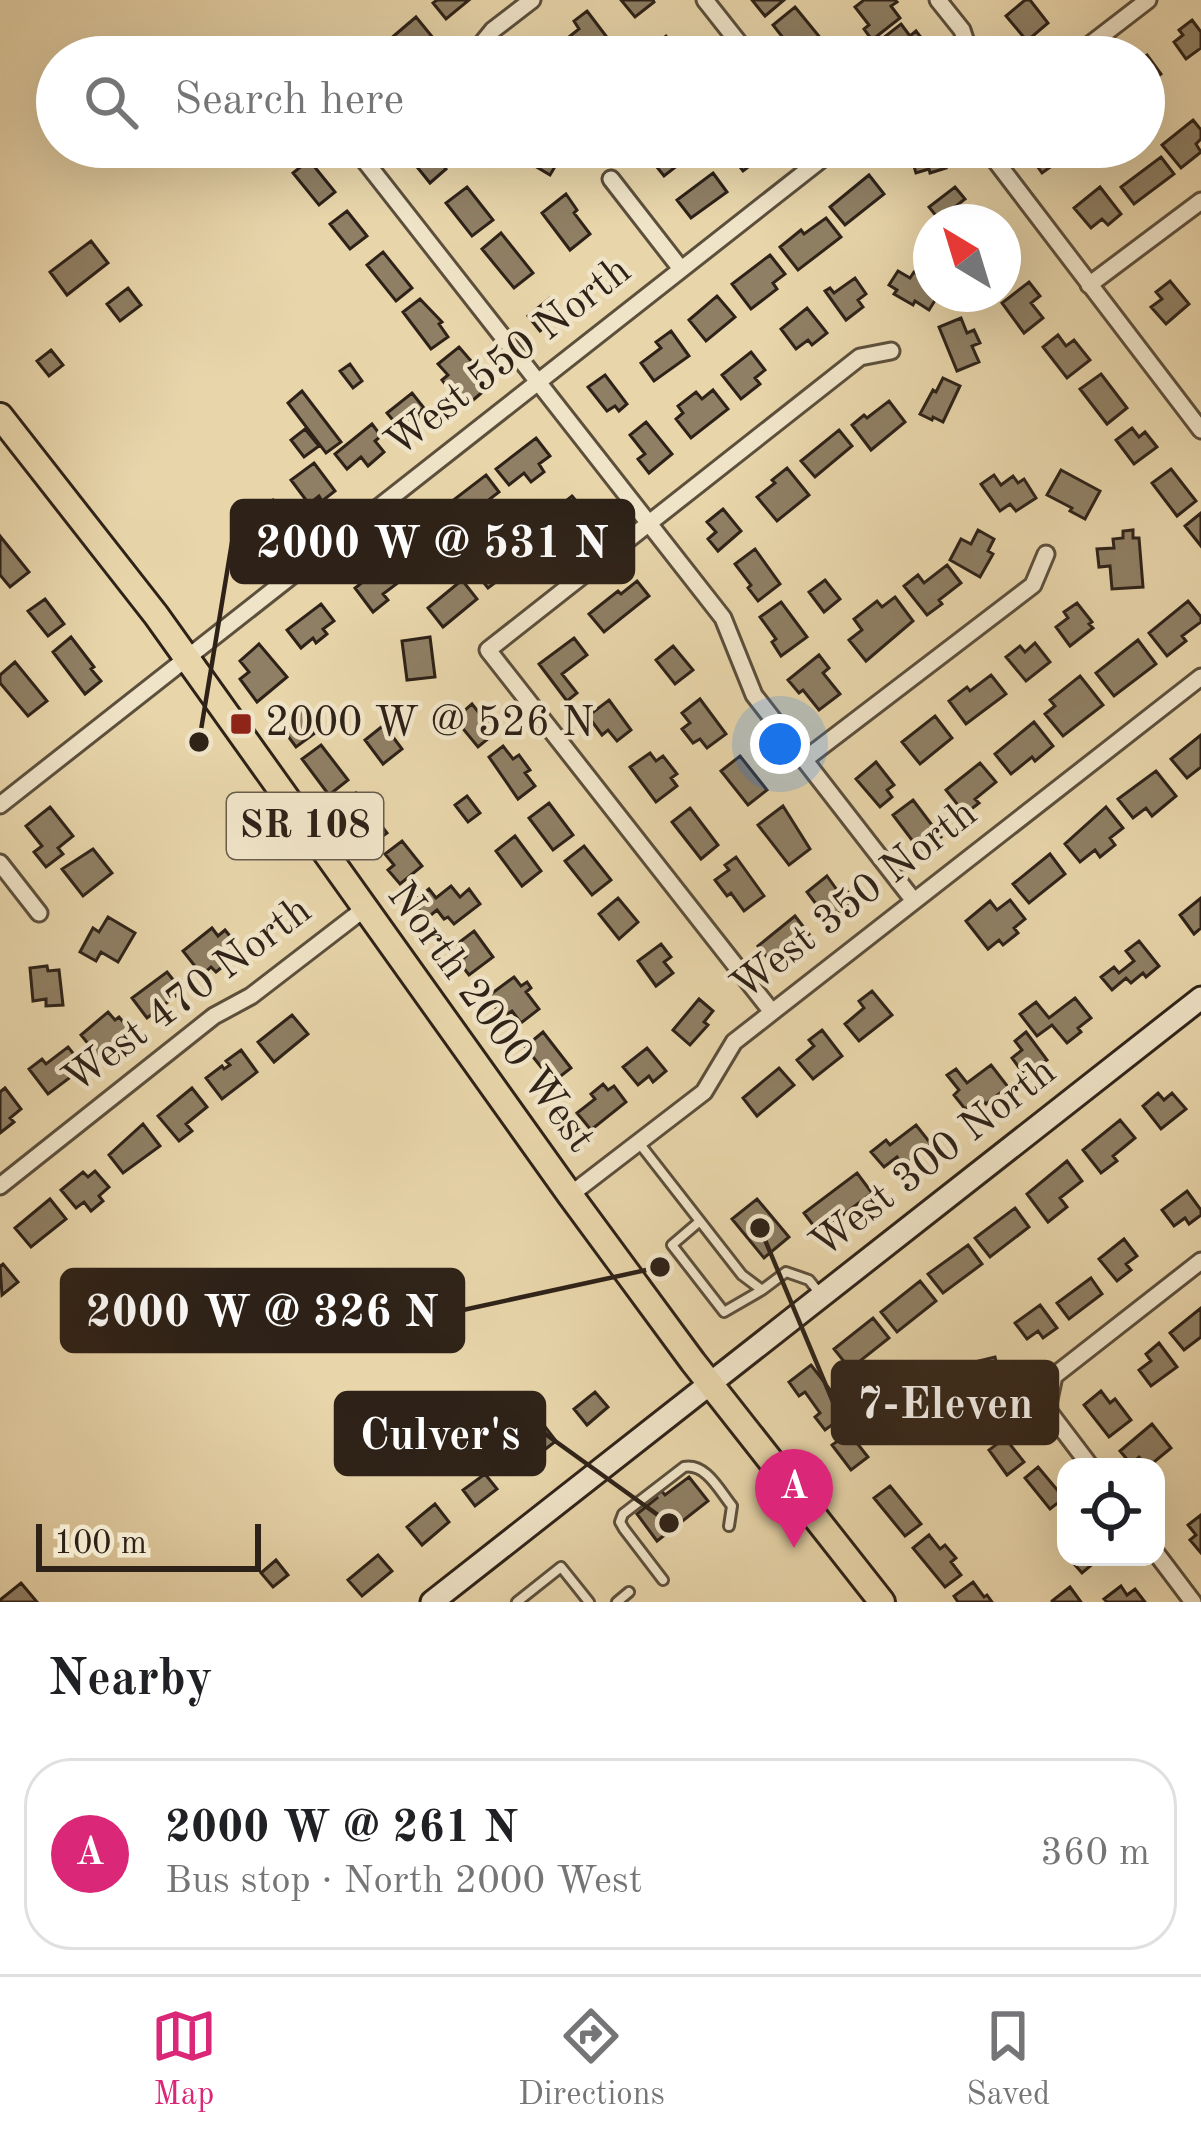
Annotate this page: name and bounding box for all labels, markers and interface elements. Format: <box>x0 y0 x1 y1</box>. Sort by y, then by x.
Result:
search box <box>36 36 1165 168</box>
icon: search <box>78 69 144 135</box>
text: Search here <box>174 79 404 124</box>
north arrow <box>913 204 1021 312</box>
street label: West 550 North <box>379 250 639 466</box>
callout: 2000 W @ 531 N <box>232 501 633 582</box>
text: 2000 W @ 531 N <box>256 523 609 568</box>
place label: 2000 W @ 526 N <box>265 703 594 745</box>
marker: 2000 W @ 526 N <box>228 711 254 737</box>
your location <box>750 714 810 774</box>
road number: SR 108 <box>227 793 383 859</box>
street label: West 350 North <box>725 793 985 1009</box>
street label: North 2000 West <box>378 875 602 1161</box>
street label: West 470 North <box>57 890 319 1102</box>
street label: West 300 North <box>804 1051 1064 1267</box>
callout: 2000 W @ 326 N <box>62 1270 463 1351</box>
text: 2000 W @ 326 N <box>86 1292 439 1337</box>
callout: 7-Eleven <box>833 1362 1057 1443</box>
text: 7-Eleven <box>857 1384 1033 1429</box>
callout: Culver's <box>336 1393 544 1474</box>
text: Culver's <box>360 1415 520 1460</box>
pin: A <box>755 1449 833 1548</box>
map controls <box>1057 1458 1165 1566</box>
button: locate <box>1057 1458 1165 1566</box>
scale bar <box>36 1518 261 1571</box>
text: 100 m <box>54 1528 147 1561</box>
text: Nearby <box>48 1655 213 1706</box>
text: 2000 W @ 261 N <box>165 1807 518 1852</box>
text: A <box>75 1834 105 1873</box>
text: 360 m <box>1040 1834 1150 1873</box>
text: Bus stop · North 2000 West <box>165 1862 642 1901</box>
tab: Map <box>151 2003 217 2116</box>
tab: Directions <box>518 2003 665 2116</box>
tab: Saved <box>966 2003 1050 2116</box>

